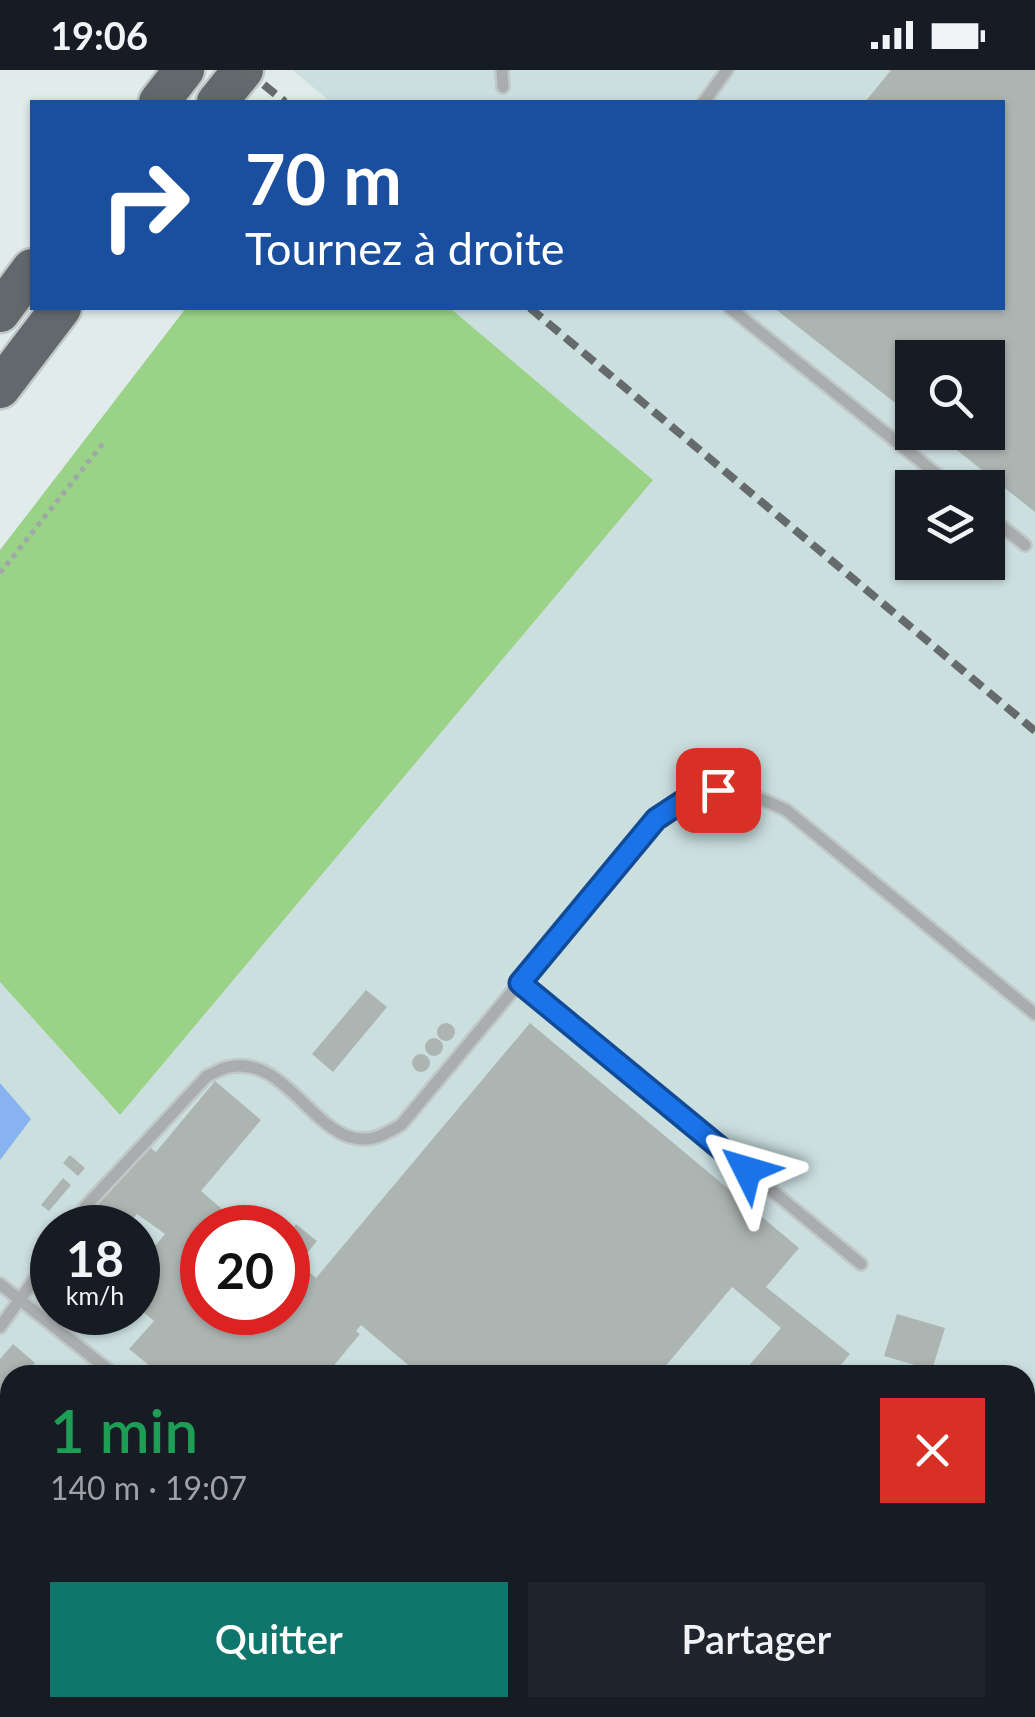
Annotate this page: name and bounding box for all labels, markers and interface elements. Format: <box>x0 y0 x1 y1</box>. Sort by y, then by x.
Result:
text: 19:06 <box>50 12 148 58</box>
text: 70 m <box>245 136 402 220</box>
icon: right <box>80 140 210 270</box>
text: Tournez à droite <box>245 221 564 275</box>
map controls <box>895 340 1005 580</box>
button: search <box>895 340 1005 450</box>
button: layers <box>895 470 1005 580</box>
pin <box>676 748 761 833</box>
icon: arrive <box>691 763 746 818</box>
position arrow <box>695 1118 799 1222</box>
speed limit sign: 20 <box>180 1205 310 1335</box>
text: 18 <box>66 1228 124 1288</box>
text: km/h <box>66 1280 124 1310</box>
text: 1 min <box>50 1394 198 1466</box>
button: close <box>880 1398 985 1503</box>
text: 140 m · 19:07 <box>50 1468 247 1507</box>
button: Quitter <box>50 1582 508 1697</box>
button: Partager <box>528 1582 985 1697</box>

